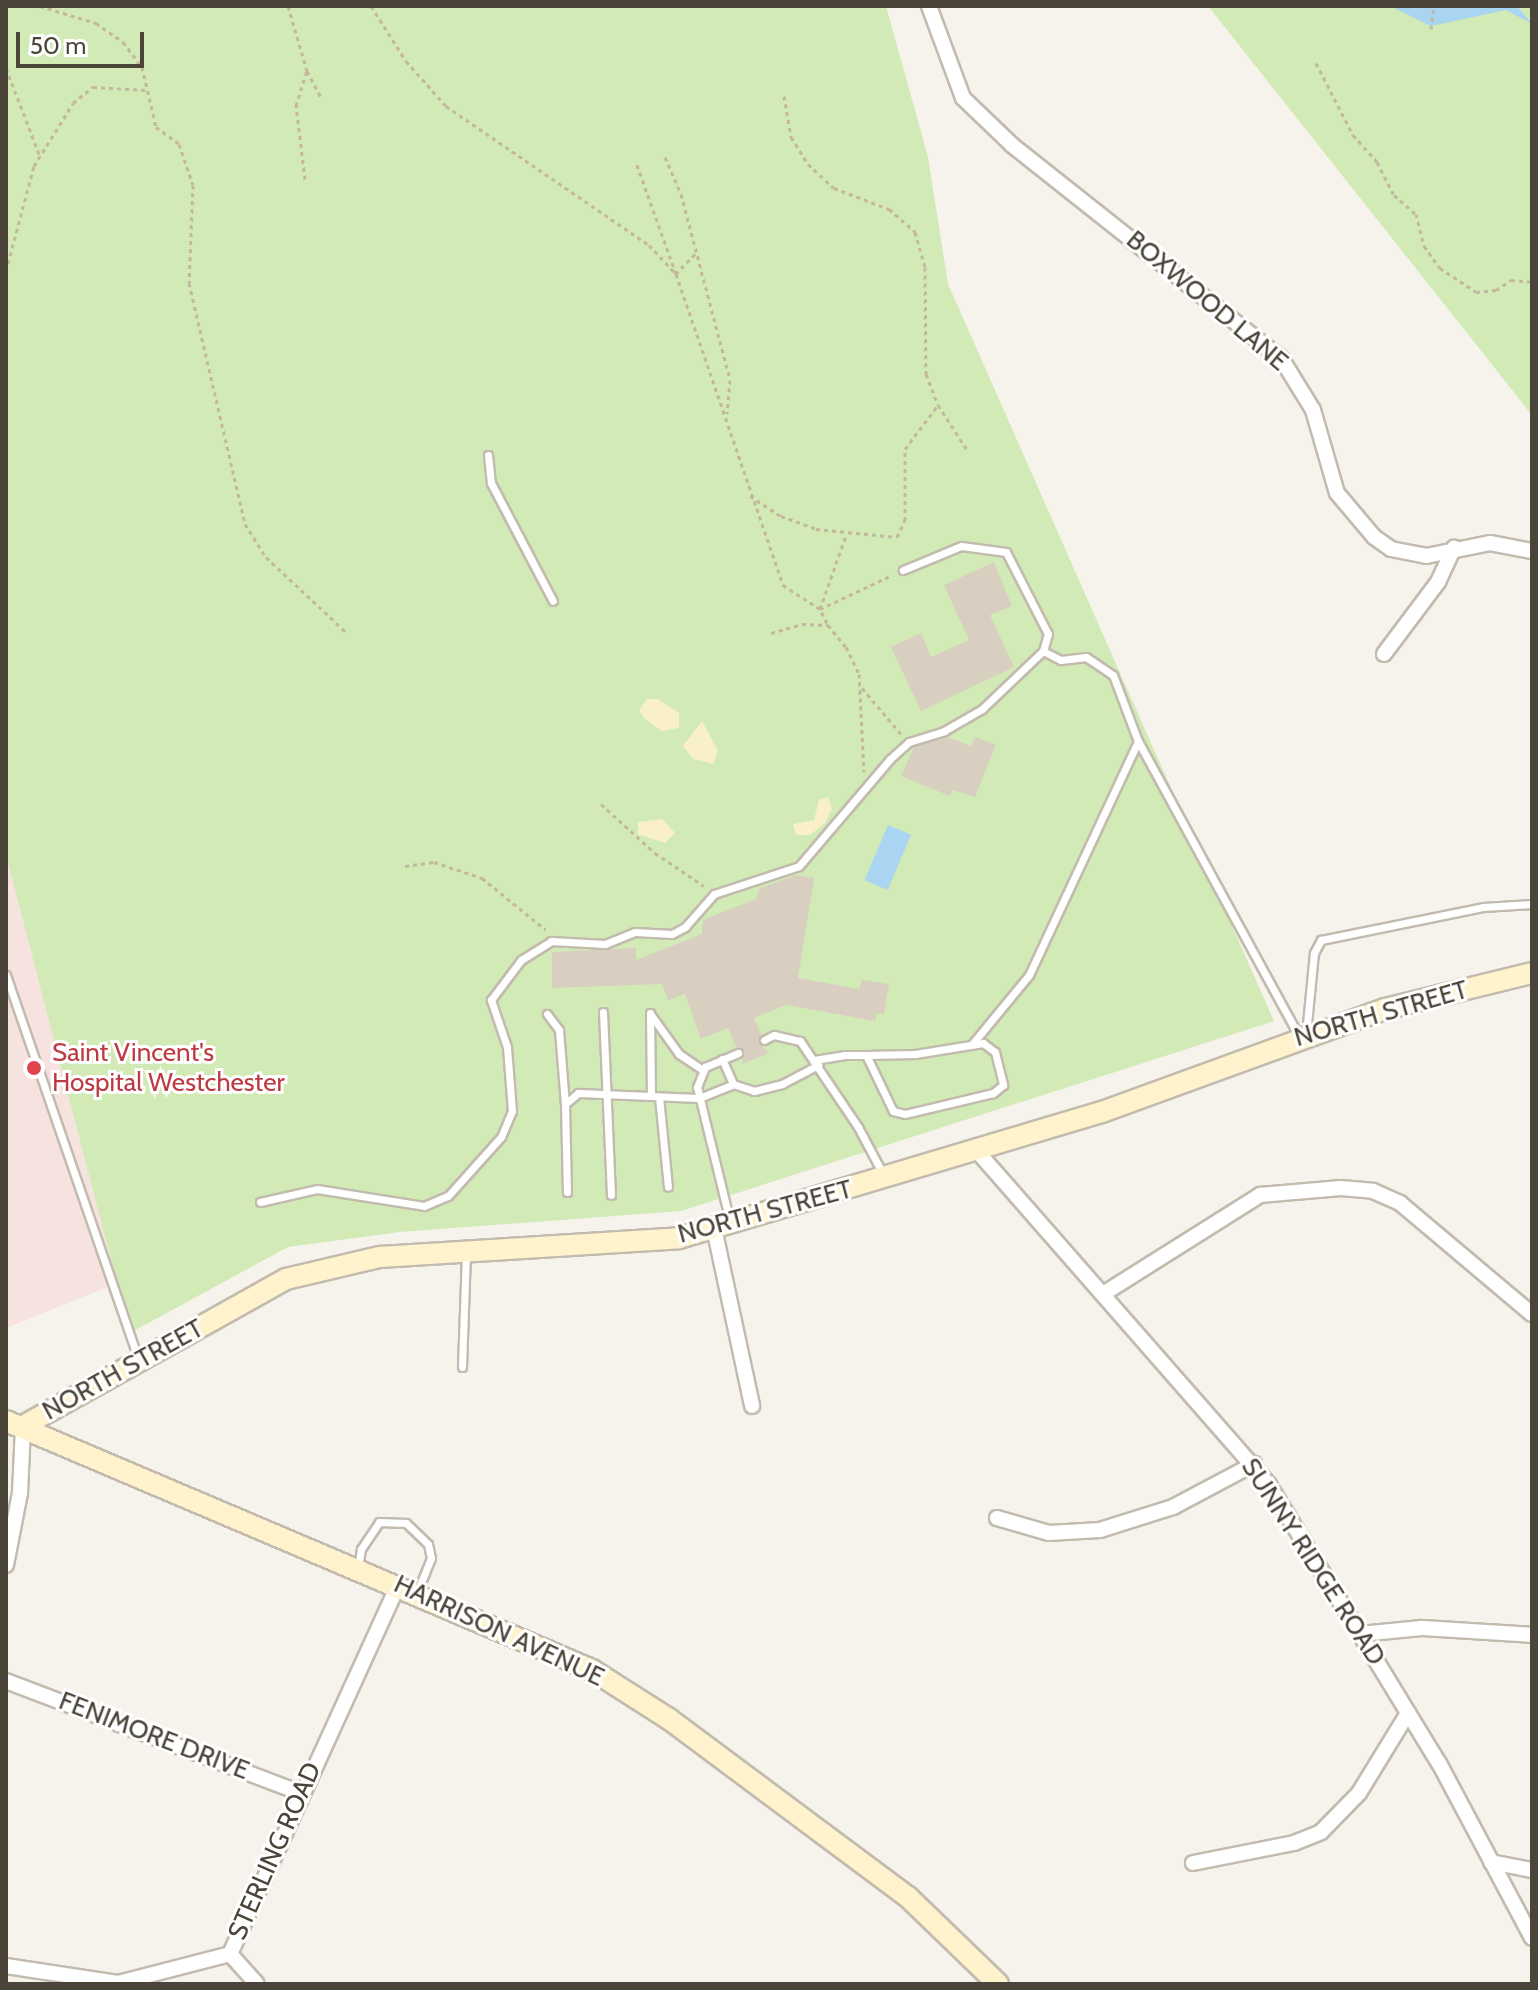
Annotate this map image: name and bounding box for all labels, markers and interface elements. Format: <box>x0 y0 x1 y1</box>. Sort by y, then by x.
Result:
scale bar <box>20 16 148 66</box>
text: 50 m <box>30 31 86 60</box>
street label: BOXWOOD LANE <box>1120 224 1294 378</box>
street label: NORTH STREET <box>1291 974 1471 1054</box>
place label: Saint Vincent's Hospital Westchester <box>52 1037 285 1098</box>
marker: Saint Vincent's Hospital Westchester <box>23 1057 45 1079</box>
street label: NORTH STREET <box>674 1174 856 1250</box>
street label: NORTH STREET <box>37 1313 209 1427</box>
street label: SUNNY RIDGE ROAD <box>1234 1453 1392 1671</box>
street label: HARRISON AVENUE <box>389 1569 609 1693</box>
street label: FENIMORE DRIVE <box>54 1685 254 1787</box>
street label: STERLING ROAD <box>222 1758 328 1944</box>

